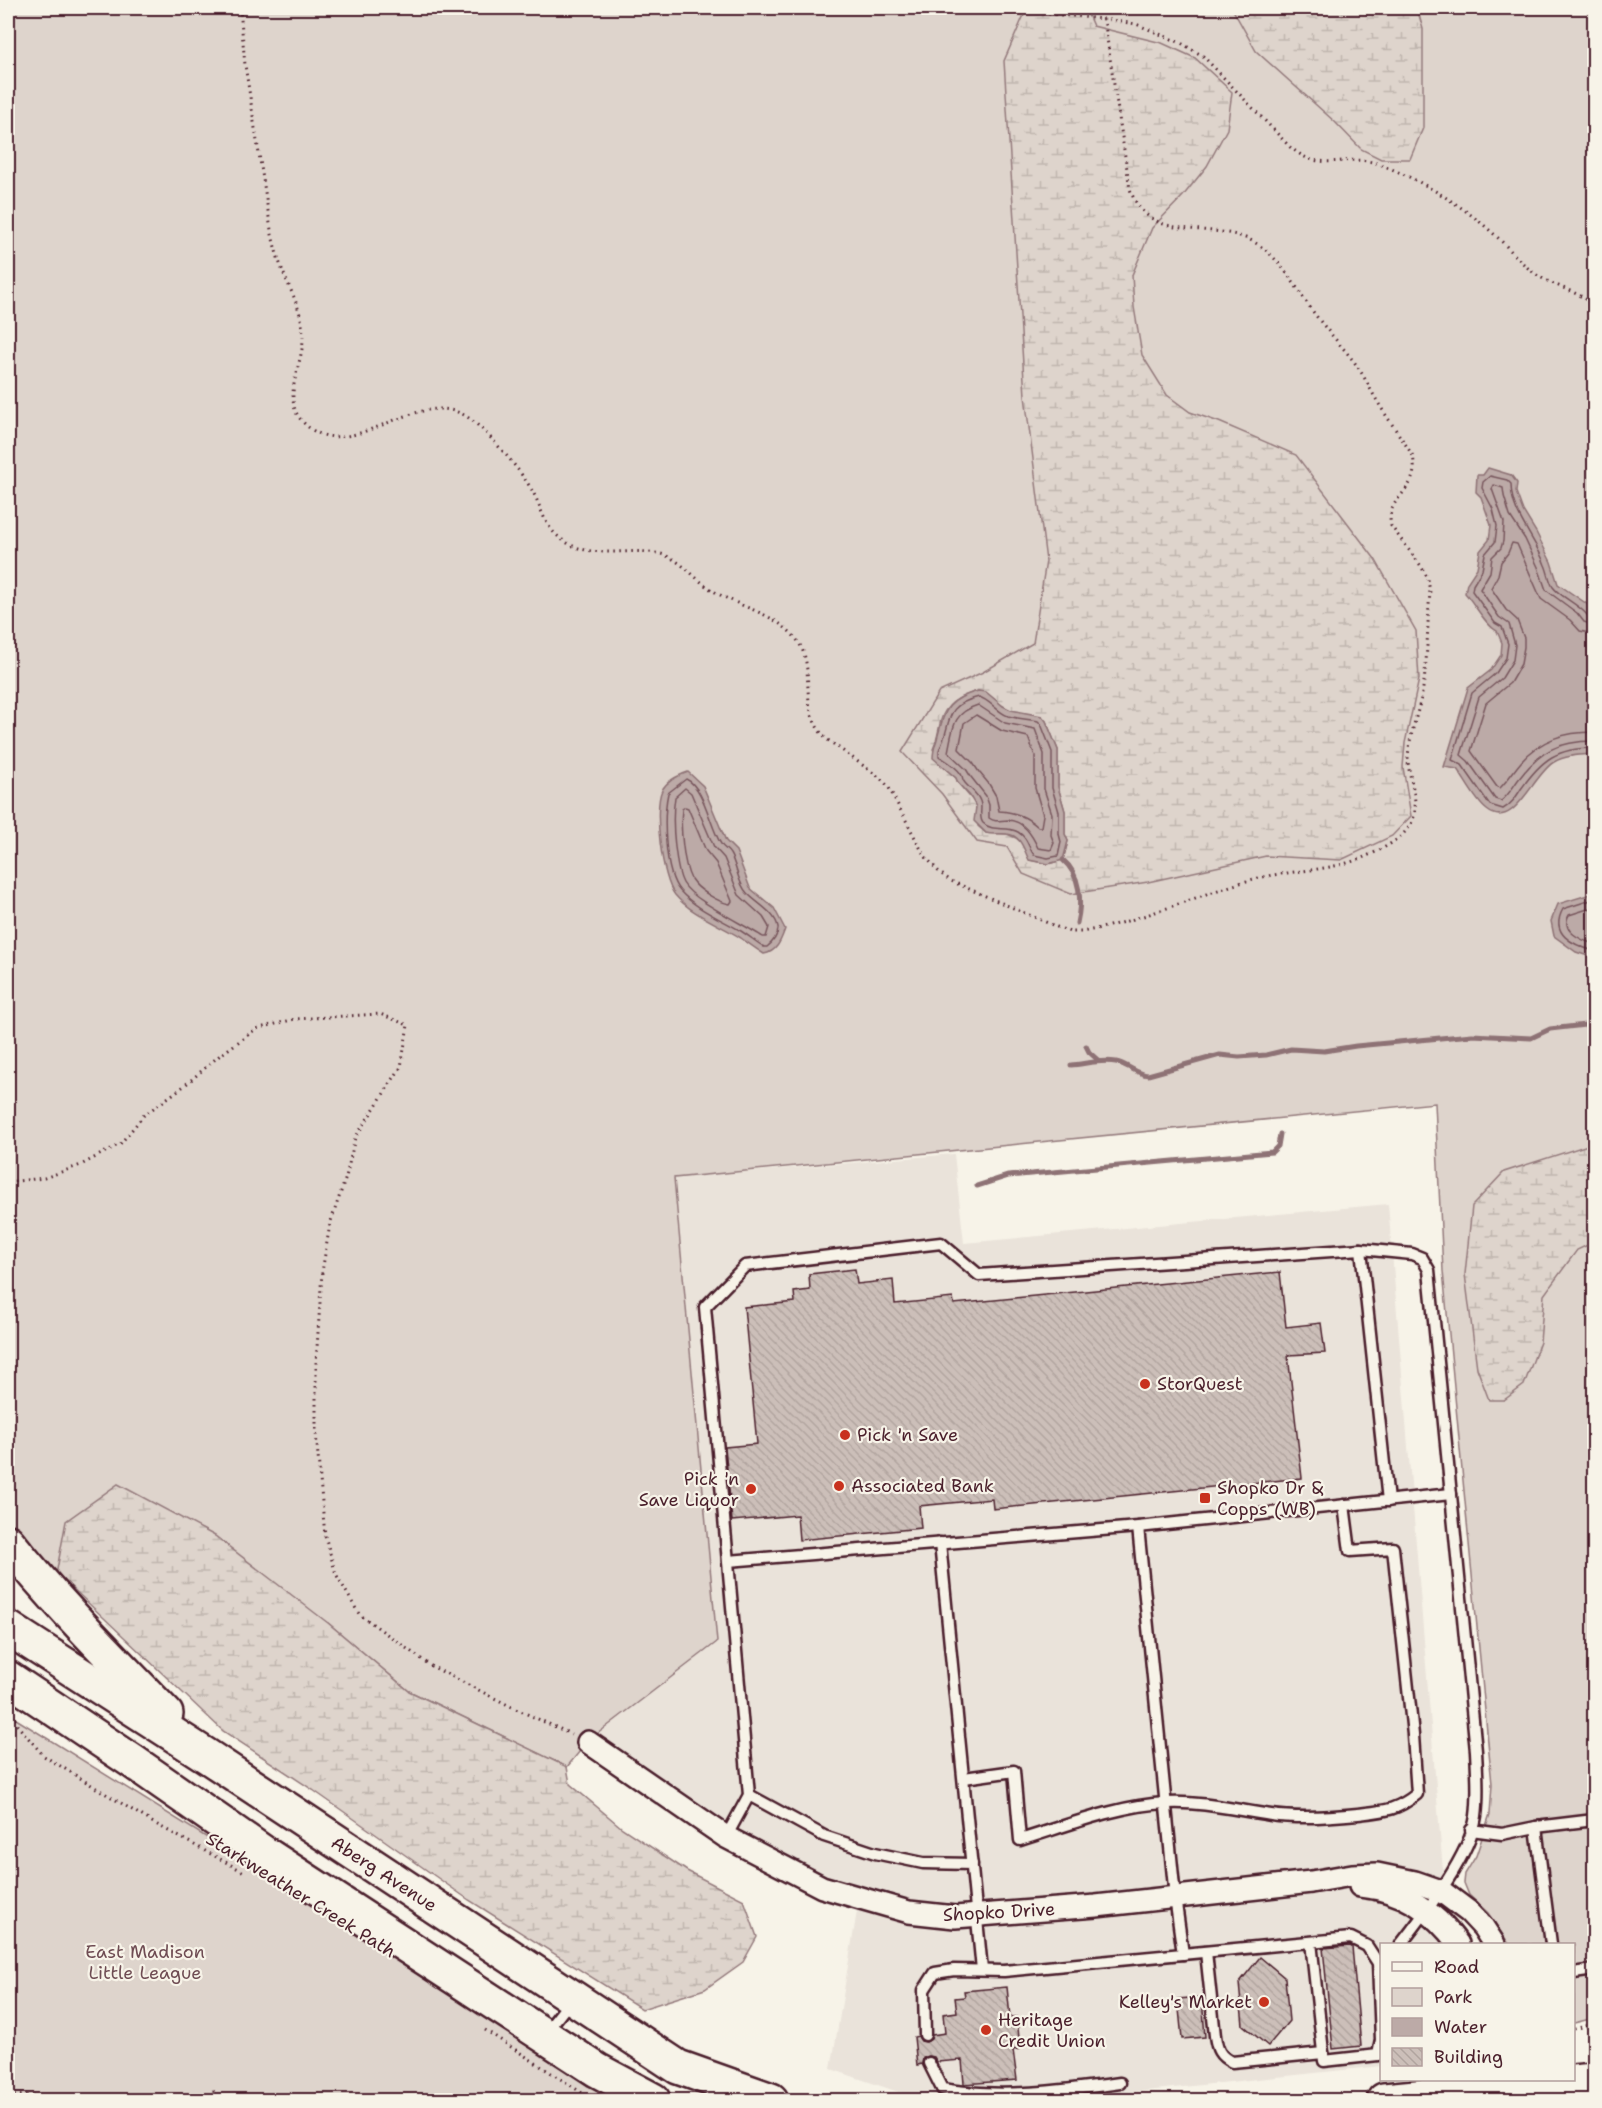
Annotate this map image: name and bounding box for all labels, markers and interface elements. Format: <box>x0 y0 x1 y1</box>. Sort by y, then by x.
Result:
place label: StorQuest <box>1157 1372 1243 1396</box>
marker: StorQuest <box>1138 1377 1152 1391</box>
place label: Pick 'n Save <box>857 1423 958 1447</box>
marker: Pick 'n Save <box>838 1428 852 1442</box>
place label: Pick 'n Save Liquor <box>639 1467 739 1512</box>
place label: Associated Bank <box>851 1474 994 1498</box>
place label: Shopko Dr & Copps (WB) <box>1217 1476 1324 1521</box>
marker: Associated Bank <box>832 1479 846 1493</box>
marker: Pick 'n Save Liquor <box>744 1482 758 1496</box>
marker: Shopko Dr & Copps (WB) <box>1198 1491 1212 1505</box>
street label: Starkweather Creek Path <box>202 1827 400 1963</box>
street label: Aberg Avenue <box>326 1831 442 1917</box>
street label: Shopko Drive <box>942 1897 1056 1927</box>
park label: East Madison Little League <box>85 1940 205 1985</box>
legend <box>1380 1943 1575 2081</box>
text: Road <box>1434 1955 1479 1979</box>
text: Park <box>1434 1985 1473 2009</box>
place label: Kelley's Market <box>1119 1990 1252 2014</box>
marker: Kelley's Market <box>1257 1995 1271 2009</box>
place label: Heritage Credit Union <box>998 2008 1106 2053</box>
text: Water <box>1434 2015 1487 2039</box>
marker: Heritage Credit Union <box>979 2023 993 2037</box>
text: Building <box>1434 2045 1503 2069</box>

